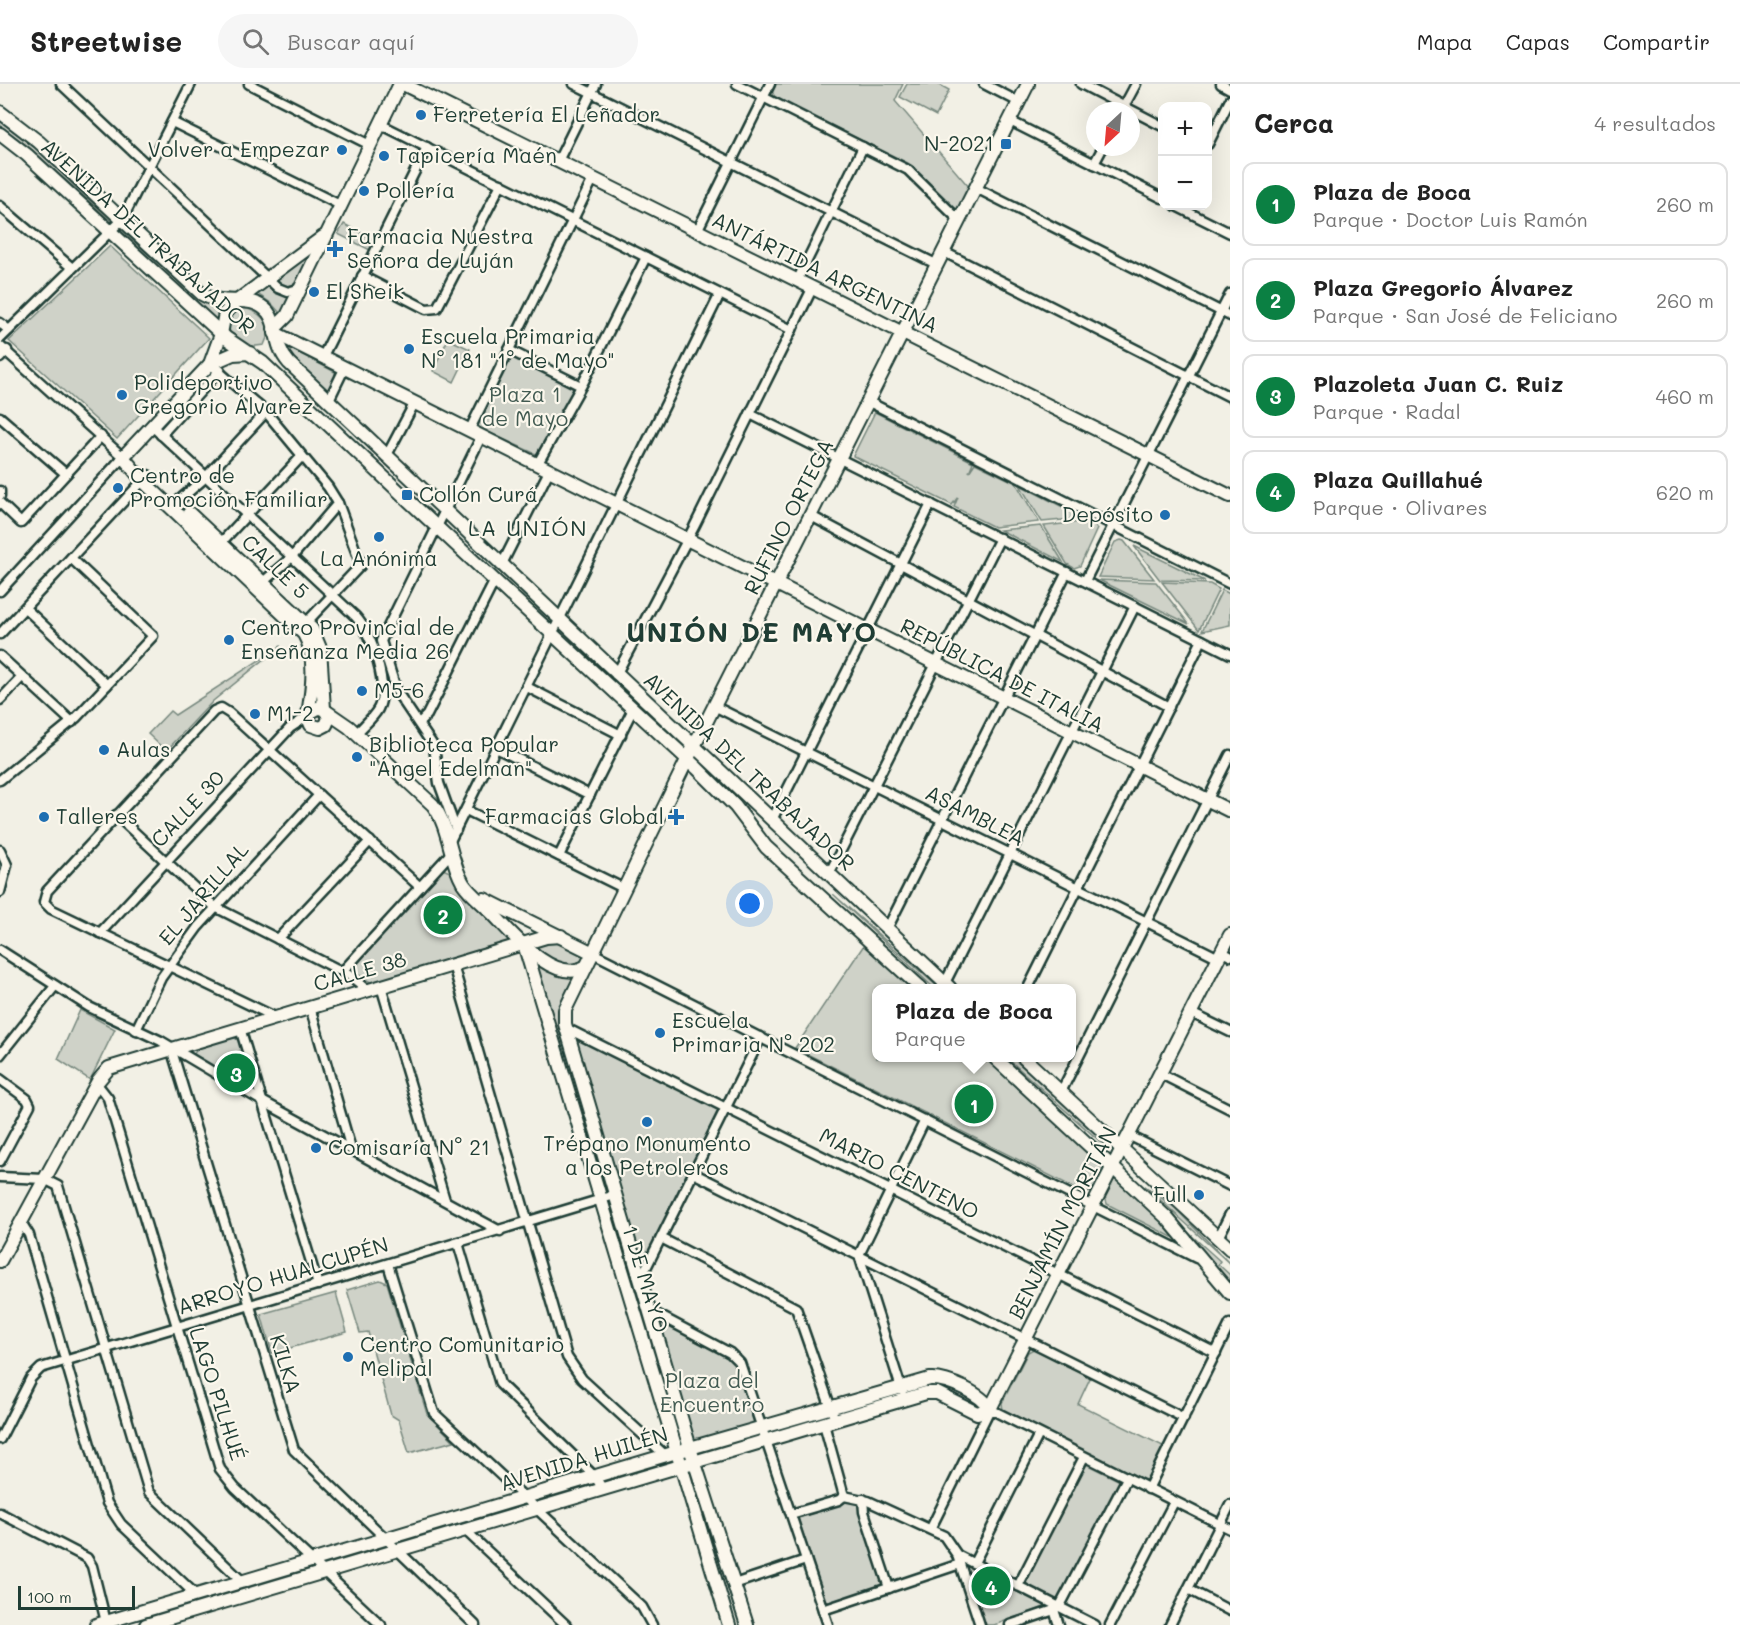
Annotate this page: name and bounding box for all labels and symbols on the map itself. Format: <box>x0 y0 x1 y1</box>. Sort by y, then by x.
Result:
place label: Ferretería El Leñador <box>433 100 660 127</box>
north arrow <box>1086 102 1140 156</box>
marker: Ferretería El Leñador <box>414 108 428 122</box>
place label: N-2021 <box>924 129 994 156</box>
street label: AVENIDA DEL TRABAJADOR <box>36 132 262 339</box>
place label: Volver a Empezar <box>148 135 330 162</box>
marker: N-2021 <box>999 137 1013 151</box>
place label: Tapicería Maén <box>396 141 557 168</box>
marker: Volver a Empezar <box>335 143 349 157</box>
marker: Tapicería Maén <box>377 149 391 163</box>
place label: Pollería <box>376 176 455 203</box>
marker: Pollería <box>357 184 371 198</box>
street label: ANTÁRTIDA ARGENTINA <box>708 205 943 338</box>
place label: Farmacia Nuestra Señora de Luján <box>347 222 534 273</box>
marker: Farmacia Nuestra Señora de Luján <box>328 242 342 256</box>
place label: El Sheik <box>326 277 404 304</box>
marker: El Sheik <box>307 285 321 299</box>
place label: Escuela Primaria N° 181 "1° de Mayo" <box>421 322 615 373</box>
marker: Escuela Primaria N° 181 "1° de Mayo" <box>402 342 416 356</box>
place label: Polideportivo Gregorio Álvarez <box>134 368 313 419</box>
park label: Plaza 1 de Mayo <box>482 380 568 431</box>
marker: Polideportivo Gregorio Álvarez <box>115 388 129 402</box>
street label: RUFINO ORTEGA <box>737 434 839 599</box>
place label: Centro de Promoción Familiar <box>130 461 328 512</box>
place label: Collón Curá <box>419 480 538 507</box>
marker: Centro de Promoción Familiar <box>111 481 125 495</box>
marker: Collón Curá <box>400 488 414 502</box>
place label: Depósito <box>1062 500 1153 527</box>
marker: Depósito <box>1158 508 1172 522</box>
district label: LA UNIÓN <box>468 513 588 542</box>
street label: CALLE 5 <box>237 528 315 604</box>
marker: La Anónima <box>372 530 386 544</box>
place label: La Anónima <box>320 544 438 571</box>
street label: REPÚBLICA DE ITALIA <box>896 612 1109 738</box>
place label: Centro Provincial de Enseñanza Media 26 <box>241 613 455 664</box>
district label: UNIÓN DE MAYO <box>626 614 878 649</box>
marker: Centro Provincial de Enseñanza Media 26 <box>222 633 236 647</box>
street label: AVENIDA DEL TRABAJADOR <box>639 666 861 876</box>
place label: M5-6 <box>374 676 425 703</box>
marker: M5-6 <box>355 684 369 698</box>
place label: M1-2 <box>267 699 314 726</box>
marker: M1-2 <box>248 707 262 721</box>
place label: Biblioteca Popular "Ángel Edelman" <box>369 730 559 781</box>
place label: Aulas <box>116 735 171 762</box>
marker: Aulas <box>97 743 111 757</box>
marker: Biblioteca Popular "Ángel Edelman" <box>350 750 364 764</box>
street label: CALLE 30 <box>144 764 229 852</box>
street label: ASAMBLEA <box>921 778 1030 851</box>
place label: Talleres <box>56 802 138 829</box>
place label: Farmacias Global <box>485 802 664 829</box>
marker: Talleres <box>37 810 51 824</box>
marker: Farmacias Global <box>669 810 683 824</box>
street label: EL JARILLAL <box>152 836 254 950</box>
your location <box>735 889 764 918</box>
pin: 2 <box>424 892 462 938</box>
street label: CALLE 38 <box>310 944 409 997</box>
place label: Escuela Primaria N° 202 <box>672 1006 835 1057</box>
marker: Escuela Primaria N° 202 <box>653 1026 667 1040</box>
pin: 3 <box>216 1050 256 1096</box>
pin: 1 <box>954 1082 994 1126</box>
marker: Trépano Monumento a los Petroleros <box>640 1115 654 1129</box>
street label: MARIO CENTENO <box>815 1121 984 1225</box>
street label: BENJAMÍN MORITÁN <box>1001 1121 1122 1323</box>
place label: Trépano Monumento a los Petroleros <box>543 1129 751 1180</box>
place label: Comisaría N° 21 <box>328 1133 490 1160</box>
marker: Comisaría N° 21 <box>309 1141 323 1155</box>
place label: Full <box>1153 1180 1187 1207</box>
marker: Full <box>1192 1188 1206 1202</box>
street label: 1 DE MAYO <box>617 1222 676 1336</box>
street label: ARROYO HUALCUPÉN <box>174 1230 391 1320</box>
street label: LAGO PILHUÉ <box>184 1323 253 1464</box>
place label: Centro Comunitario Melipal <box>360 1330 564 1381</box>
street label: KILKA <box>265 1331 308 1396</box>
marker: Centro Comunitario Melipal <box>341 1350 355 1364</box>
park label: Plaza del Encuentro <box>660 1366 764 1417</box>
street label: AVENIDA HUILÉN <box>496 1419 671 1496</box>
pin: 4 <box>972 1564 1010 1608</box>
scale bar <box>18 1583 135 1610</box>

